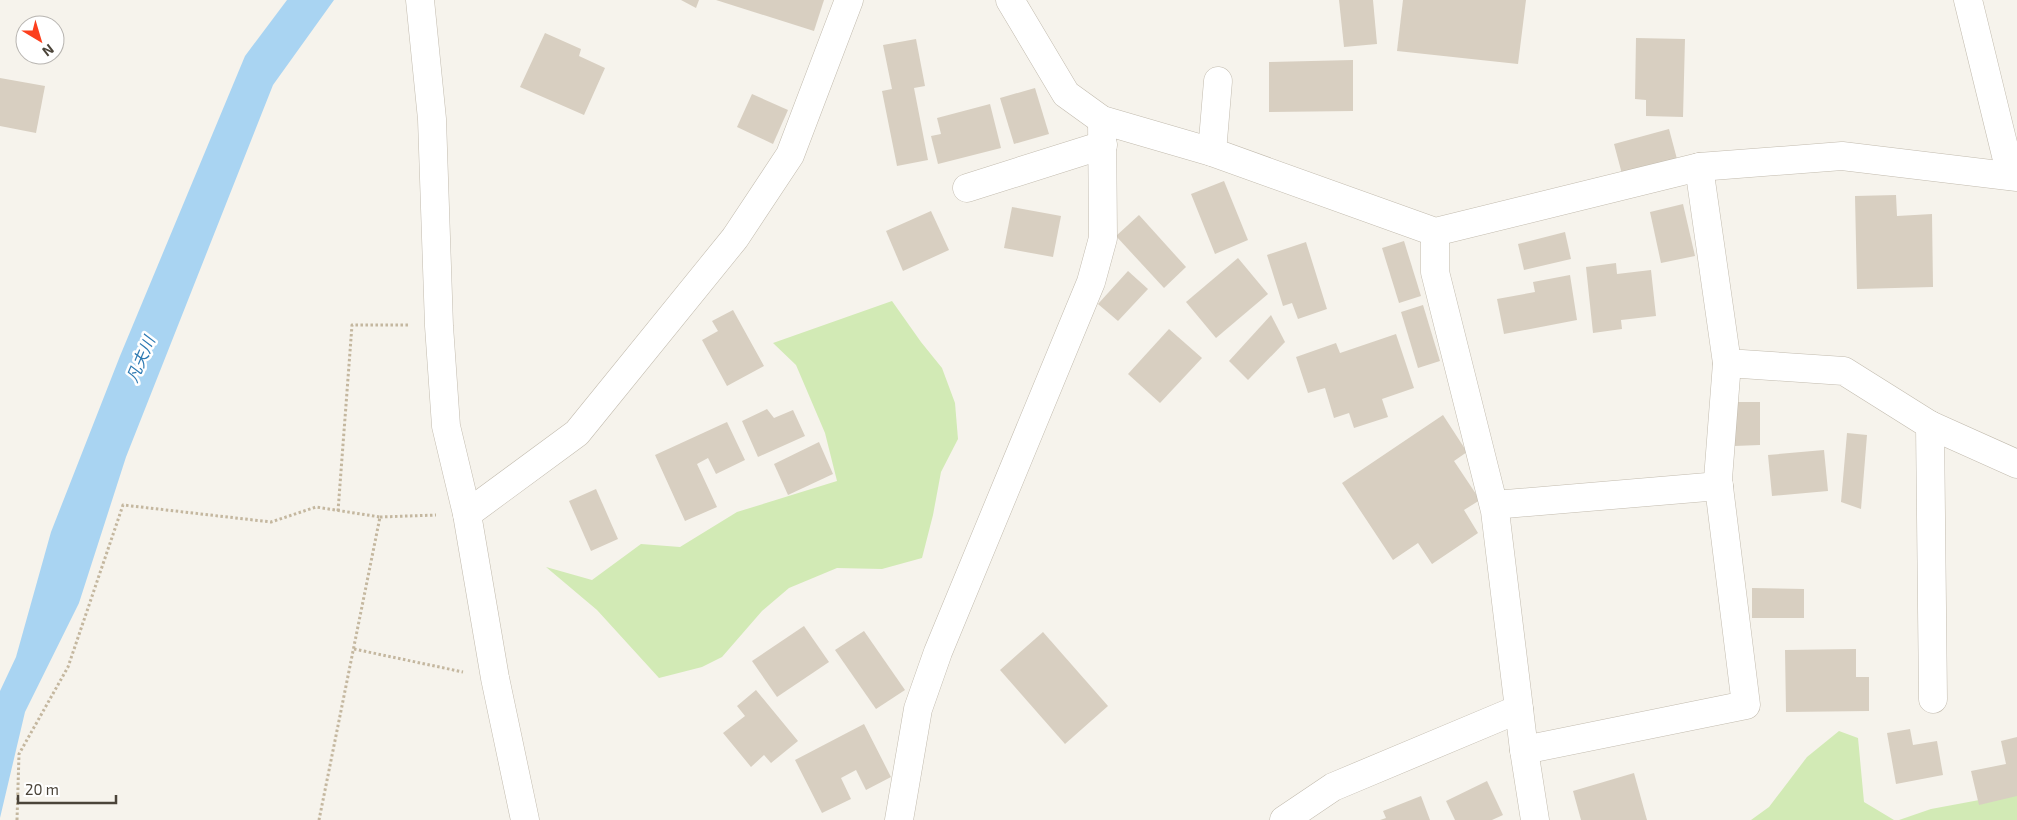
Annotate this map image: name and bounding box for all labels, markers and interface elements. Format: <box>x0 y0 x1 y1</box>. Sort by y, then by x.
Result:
north arrow <box>15 15 65 65</box>
text: N <box>39 41 58 60</box>
water label: 凡夫川 <box>122 331 159 385</box>
scale bar <box>18 772 115 804</box>
text: 20 m <box>25 780 59 798</box>

